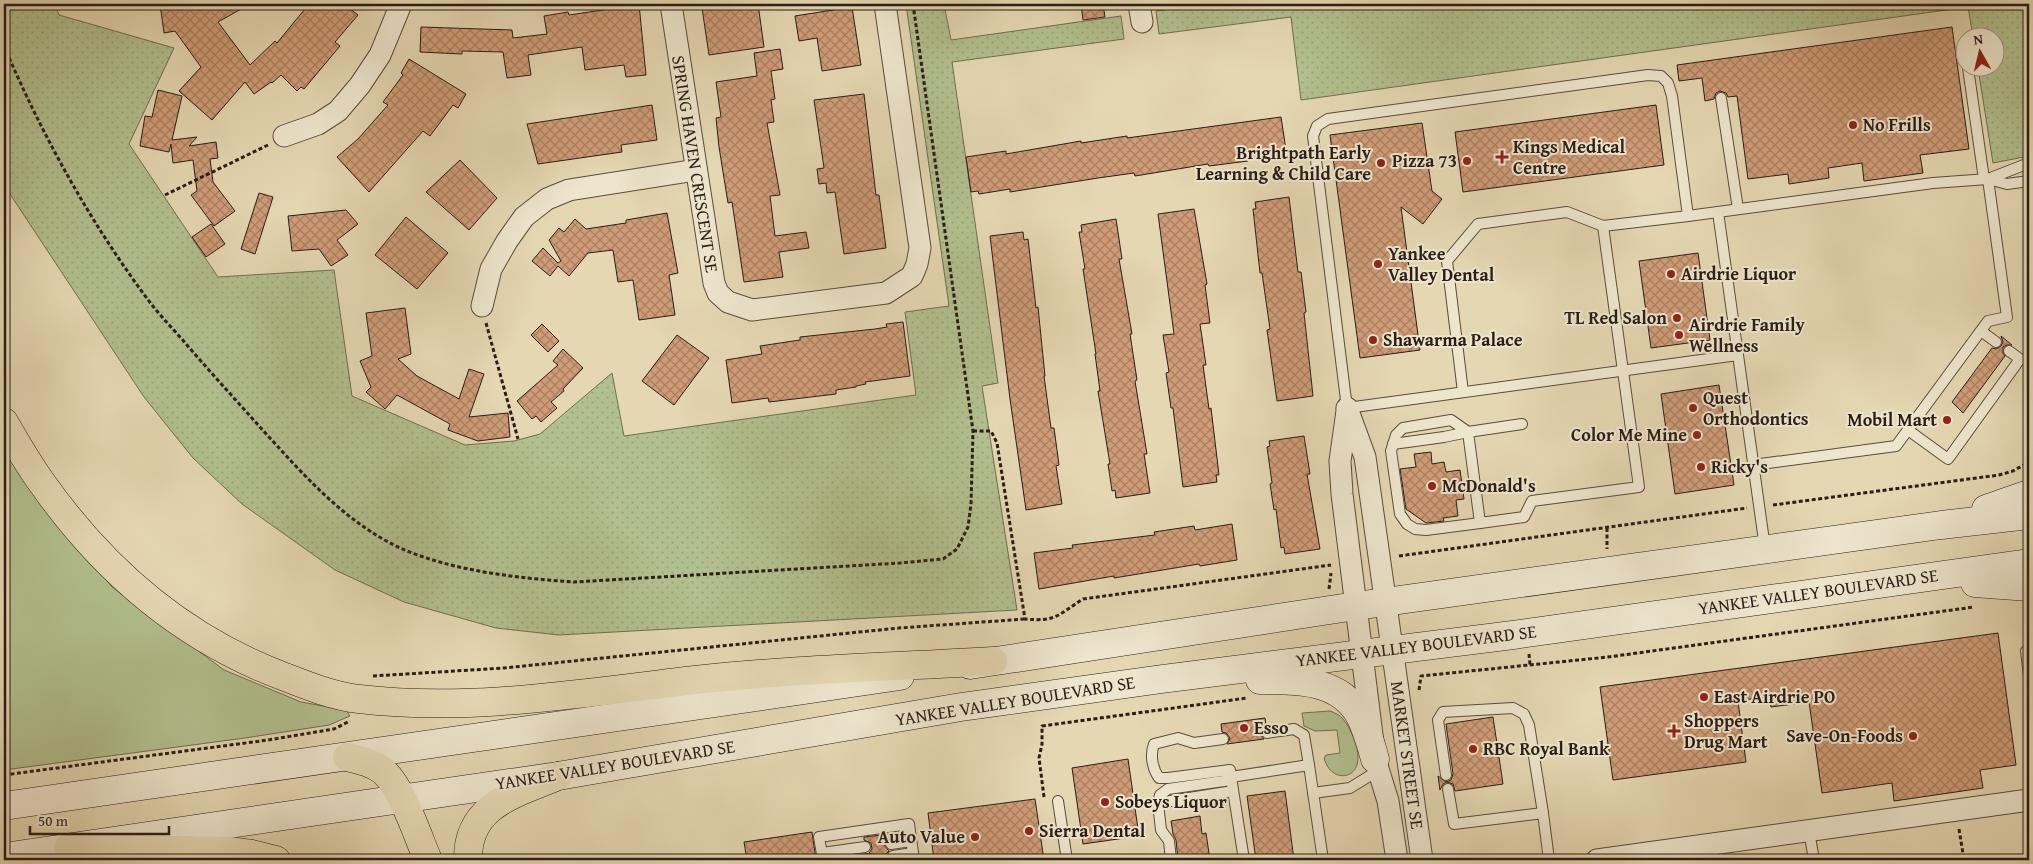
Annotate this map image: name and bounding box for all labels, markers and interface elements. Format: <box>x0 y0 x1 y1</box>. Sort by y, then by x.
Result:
north arrow <box>1956 28 2006 78</box>
text: N <box>1972 28 1985 50</box>
street label: SPRING HAVEN CRESCENT SE <box>665 53 726 274</box>
place label: No Frills <box>1863 111 1931 138</box>
marker: No Frills <box>1847 119 1859 131</box>
place label: Kings Medical Centre <box>1513 133 1626 181</box>
place label: Brightpath Early Learning & Child Care <box>1196 139 1372 187</box>
place label: Pizza 73 <box>1392 147 1457 174</box>
marker: Kings Medical Centre <box>1495 150 1509 164</box>
marker: Pizza 73 <box>1461 155 1473 167</box>
marker: Brightpath Early Learning & Child Care <box>1375 157 1387 169</box>
place label: Yankee Valley Dental <box>1388 240 1495 288</box>
marker: Yankee Valley Dental <box>1372 258 1384 270</box>
place label: Airdrie Liquor <box>1681 260 1797 287</box>
marker: Airdrie Liquor <box>1665 268 1677 280</box>
place label: TL Red Salon <box>1564 304 1667 331</box>
place label: Airdrie Family Wellness <box>1689 311 1806 359</box>
marker: TL Red Salon <box>1671 312 1683 324</box>
place label: Shawarma Palace <box>1383 326 1523 353</box>
marker: Airdrie Family Wellness <box>1673 329 1685 341</box>
marker: Shawarma Palace <box>1367 334 1379 346</box>
place label: Quest Orthodontics <box>1703 384 1809 432</box>
marker: Quest Orthodontics <box>1687 402 1699 414</box>
place label: Mobil Mart <box>1847 406 1937 433</box>
marker: Mobil Mart <box>1941 414 1953 426</box>
place label: Color Me Mine <box>1571 421 1687 448</box>
marker: Color Me Mine <box>1691 429 1703 441</box>
place label: Ricky's <box>1711 453 1768 480</box>
marker: Ricky's <box>1695 461 1707 473</box>
place label: McDonald's <box>1442 472 1536 499</box>
marker: McDonald's <box>1426 480 1438 492</box>
street label: YANKEE VALLEY BOULEVARD SE <box>1696 561 1940 622</box>
street label: YANKEE VALLEY BOULEVARD SE <box>1294 617 1538 674</box>
street label: YANKEE VALLEY BOULEVARD SE <box>893 668 1137 733</box>
street label: MARKET STREET SE <box>1384 679 1431 831</box>
place label: East Airdrie PO <box>1714 683 1835 710</box>
marker: East Airdrie PO <box>1698 691 1710 703</box>
place label: Shoppers Drug Mart <box>1684 707 1768 755</box>
place label: Esso <box>1254 714 1289 741</box>
marker: Esso <box>1238 722 1250 734</box>
place label: Save-On-Foods <box>1786 722 1903 749</box>
marker: Shoppers Drug Mart <box>1668 725 1680 737</box>
marker: Save-On-Foods <box>1907 730 1919 742</box>
street label: YANKEE VALLEY BOULEVARD SE <box>493 732 737 797</box>
place label: RBC Royal Bank <box>1483 735 1610 762</box>
marker: RBC Royal Bank <box>1467 743 1479 755</box>
place label: Sobeys Liquor <box>1115 788 1228 815</box>
marker: Sobeys Liquor <box>1099 796 1111 808</box>
scale bar <box>30 804 169 836</box>
text: 50 m <box>38 810 69 831</box>
place label: Sierra Dental <box>1039 817 1146 844</box>
place label: Auto Value <box>878 823 965 850</box>
marker: Sierra Dental <box>1023 825 1035 837</box>
marker: Auto Value <box>969 831 981 843</box>

